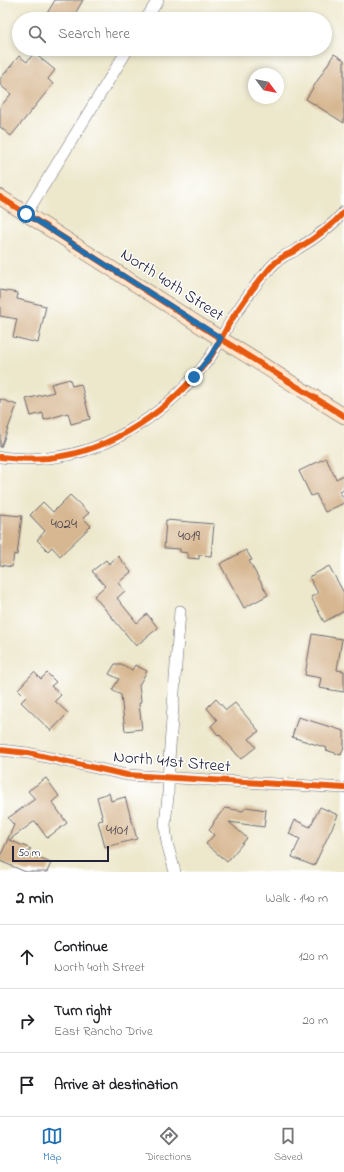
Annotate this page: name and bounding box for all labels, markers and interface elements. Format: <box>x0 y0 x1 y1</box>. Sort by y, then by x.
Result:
search box <box>12 12 332 56</box>
icon: search <box>26 23 48 45</box>
text: Search here <box>58 23 130 45</box>
north arrow <box>248 68 284 104</box>
route start <box>17 205 35 223</box>
street label: North 40th Street <box>115 242 229 328</box>
route end <box>185 368 203 386</box>
house number: 4024 <box>51 513 77 535</box>
house number: 4019 <box>178 525 200 547</box>
street label: North 41st Street <box>112 744 232 780</box>
house number: 4101 <box>106 819 128 841</box>
scale bar <box>12 844 109 863</box>
text: 50 m <box>18 845 40 861</box>
text: 2 min <box>16 886 53 911</box>
text: Walk · 140 m <box>265 889 328 908</box>
text: Continue <box>54 936 108 958</box>
icon: ahead <box>16 946 38 968</box>
text: 120 m <box>298 947 328 966</box>
text: North 40th Street <box>54 958 145 977</box>
text: Turn right <box>54 1000 112 1022</box>
icon: right <box>16 1010 38 1032</box>
text: 20 m <box>303 1011 328 1030</box>
text: East Rancho Drive <box>54 1022 153 1041</box>
icon: arrive <box>16 1074 38 1096</box>
text: Arrive at destination <box>54 1074 178 1096</box>
tab: Map <box>41 1125 63 1165</box>
tab: Directions <box>146 1125 192 1165</box>
tab: Saved <box>274 1125 303 1165</box>

